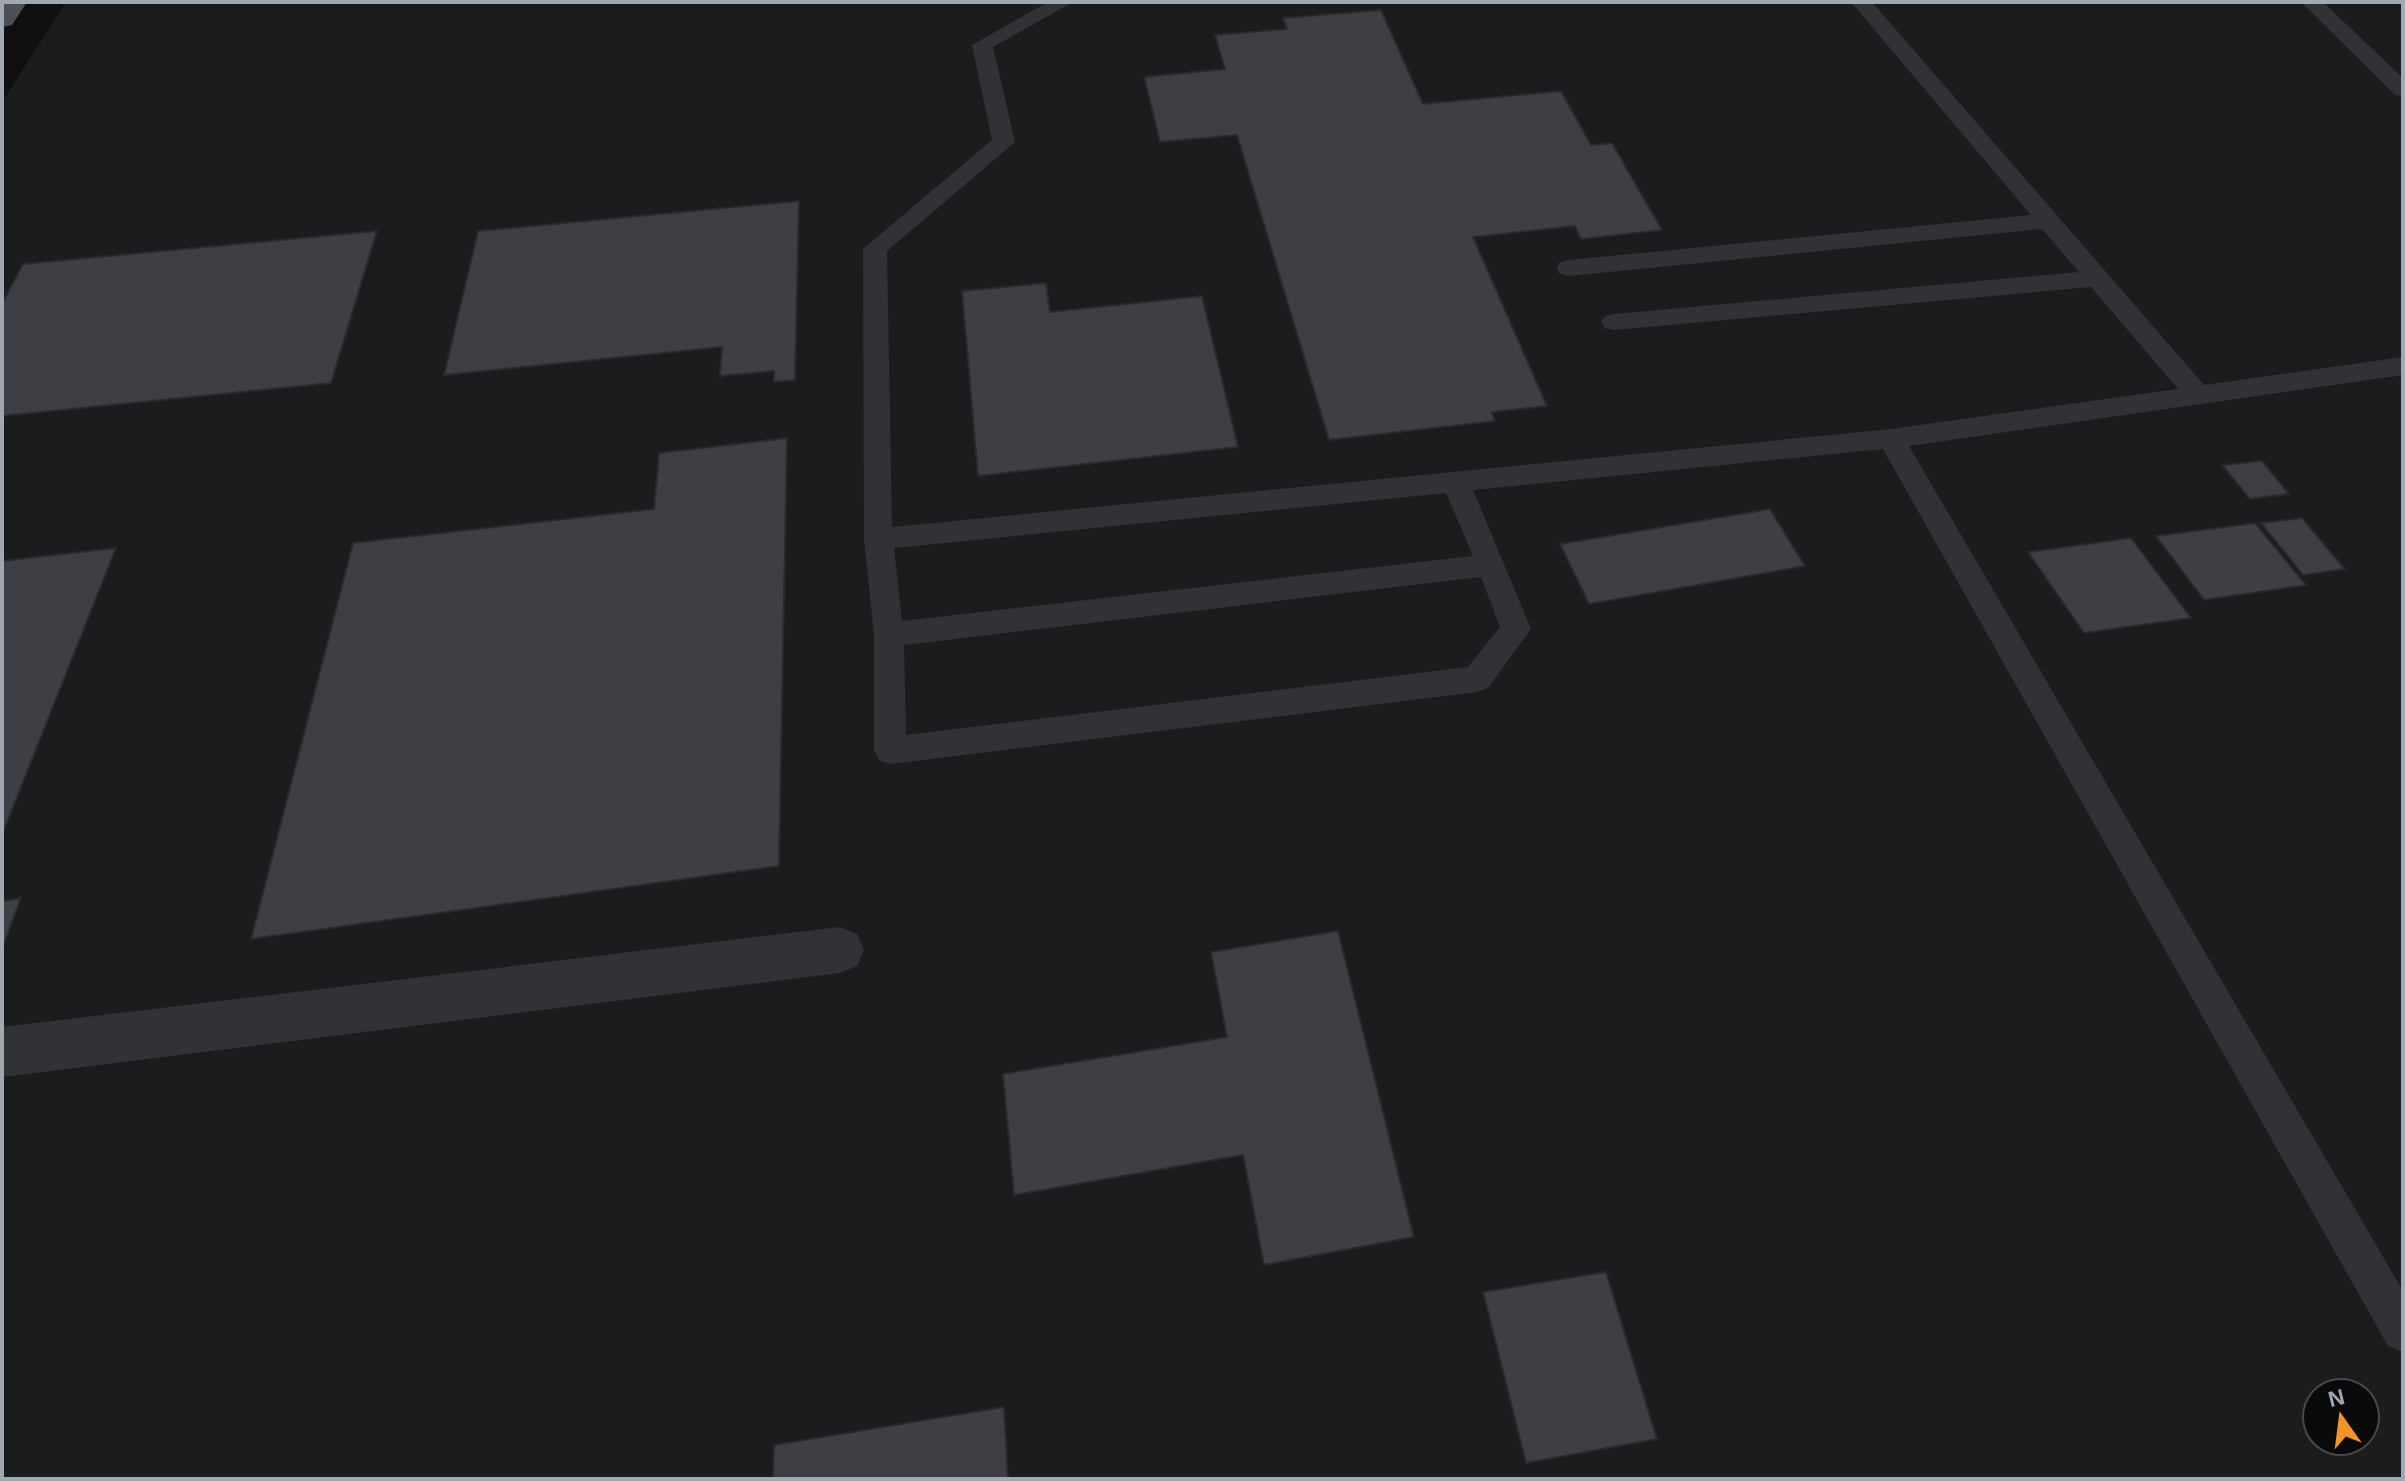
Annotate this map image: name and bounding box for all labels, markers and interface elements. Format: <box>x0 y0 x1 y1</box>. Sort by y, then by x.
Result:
north arrow <box>2301 1377 2381 1457</box>
text: N <box>2326 1384 2347 1412</box>

